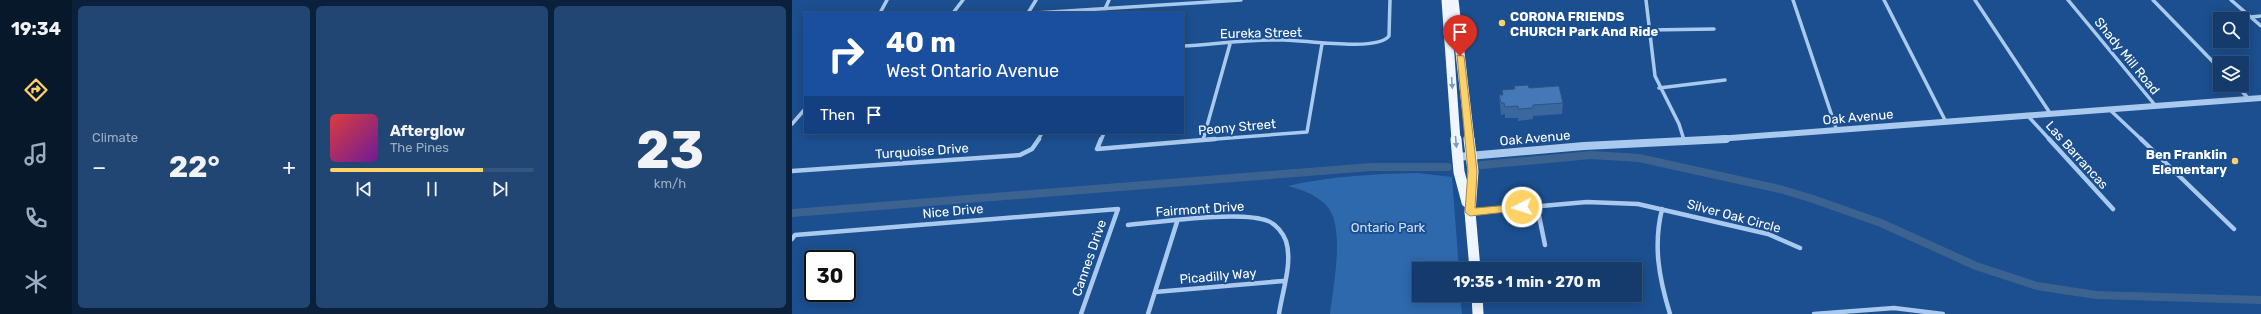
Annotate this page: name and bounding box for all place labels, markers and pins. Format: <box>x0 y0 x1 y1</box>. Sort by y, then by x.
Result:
place label: CORONA FRIENDS CHURCH Park And Ride <box>1510 9 1659 39</box>
pin <box>1443 15 1477 56</box>
marker: CORONA FRIENDS CHURCH Park And Ride <box>1497 18 1507 28</box>
place label: Ben Franklin Elementary <box>2146 147 2227 177</box>
marker: Ben Franklin Elementary <box>2230 156 2240 166</box>

